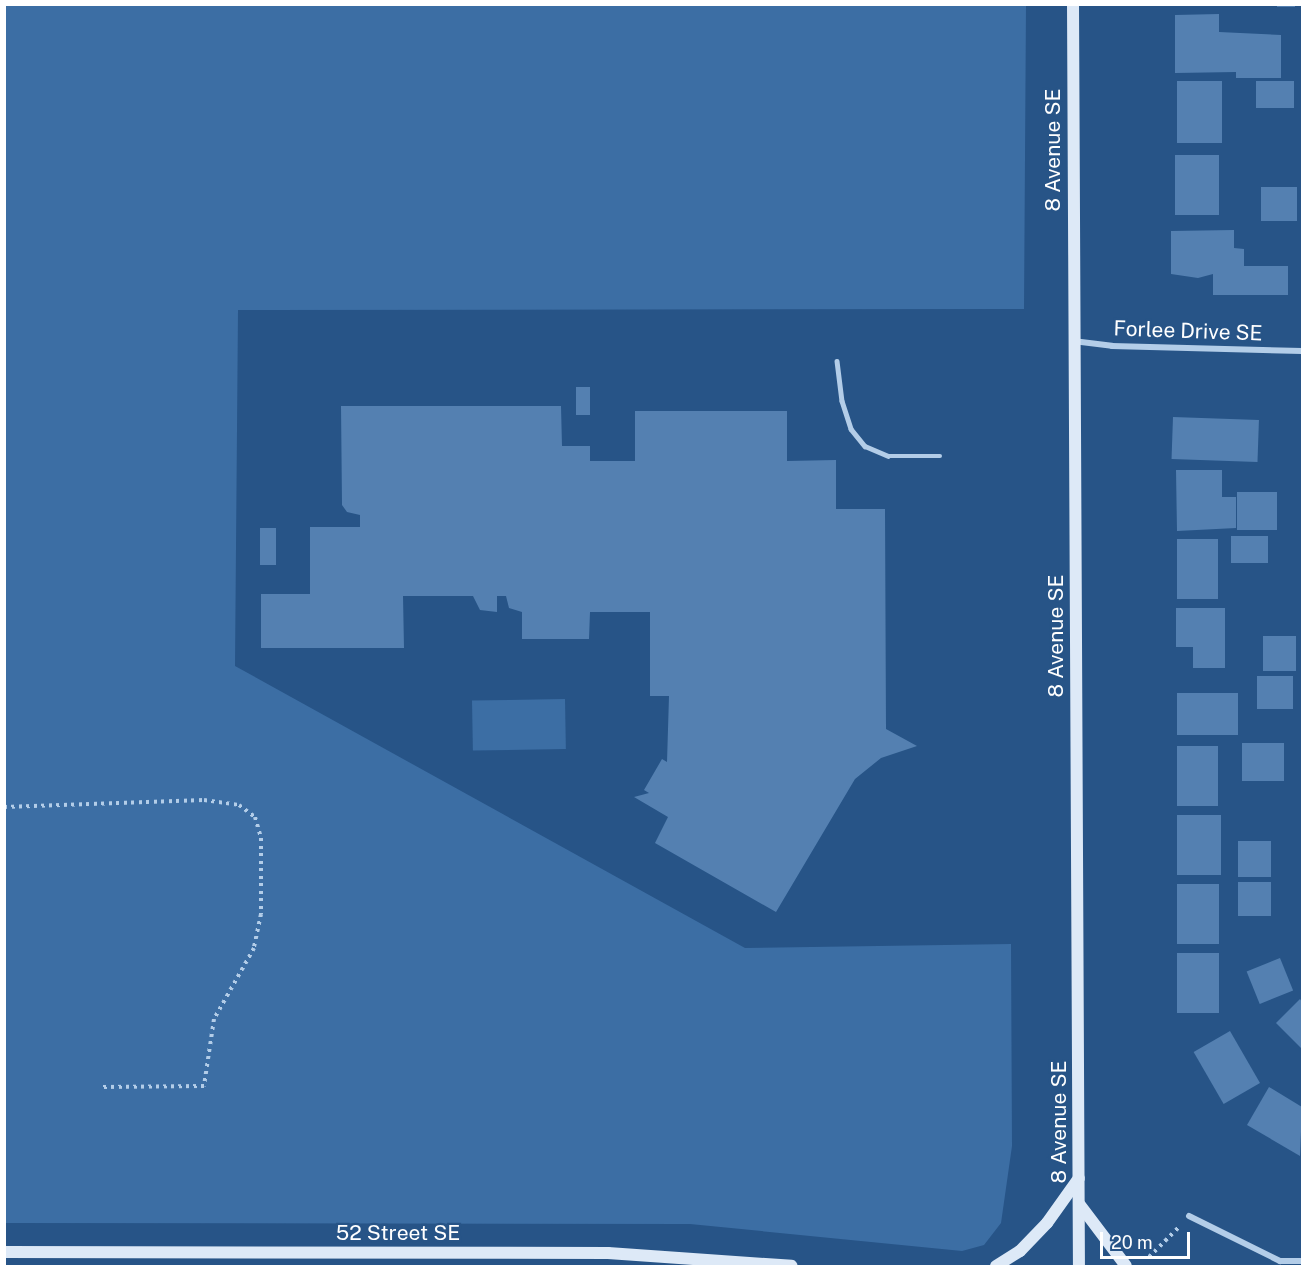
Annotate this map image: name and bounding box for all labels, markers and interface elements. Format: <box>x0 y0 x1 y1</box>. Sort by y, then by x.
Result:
street label: 8 Avenue SE <box>1040 89 1066 211</box>
street label: Forlee Drive SE <box>1113 316 1263 346</box>
street label: 8 Avenue SE <box>1043 575 1069 697</box>
street label: 8 Avenue SE <box>1046 1061 1072 1183</box>
street label: 52 Street SE <box>336 1220 460 1246</box>
scale bar <box>1103 1220 1193 1258</box>
text: 20 m <box>1111 1232 1153 1253</box>

